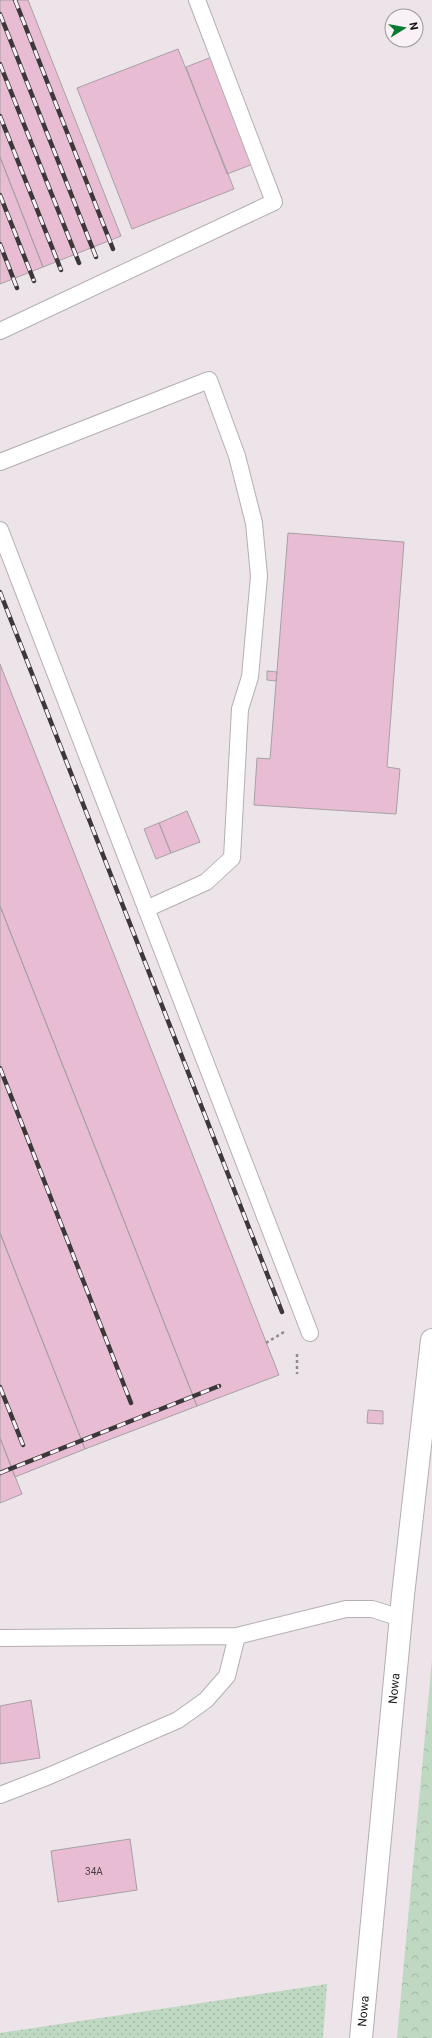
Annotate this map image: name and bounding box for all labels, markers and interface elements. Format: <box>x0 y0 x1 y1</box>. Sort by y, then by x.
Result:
north arrow <box>384 8 424 48</box>
text: N <box>406 21 420 31</box>
street label: Nowa <box>386 1672 403 1705</box>
house number: 34A <box>85 1866 103 1877</box>
street label: Nowa <box>355 1995 372 2027</box>

